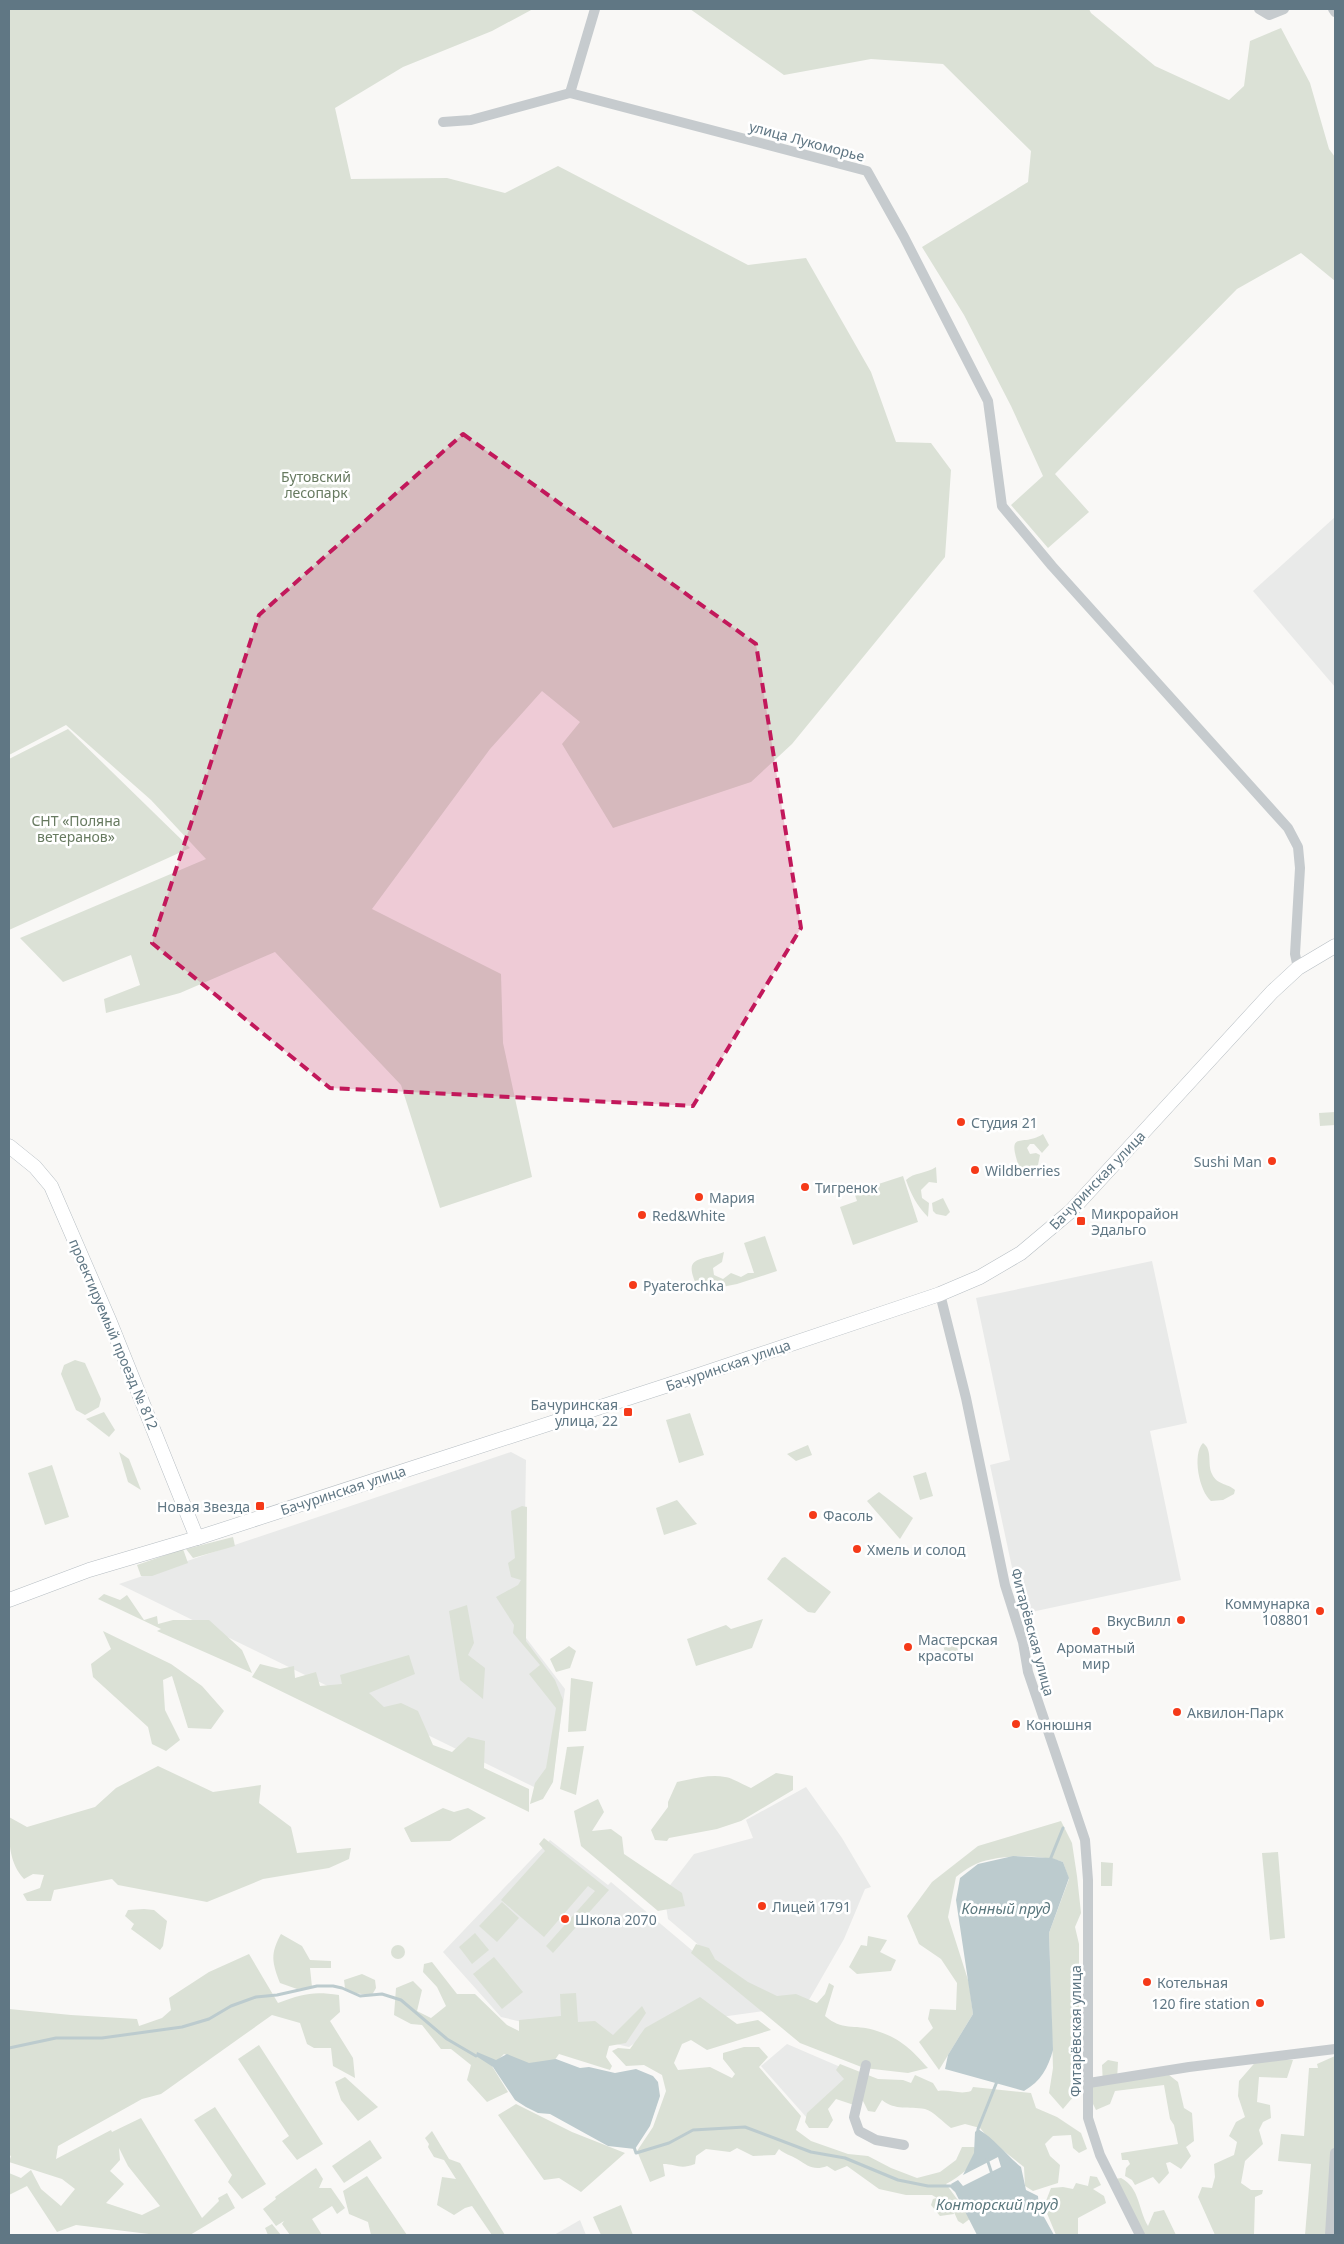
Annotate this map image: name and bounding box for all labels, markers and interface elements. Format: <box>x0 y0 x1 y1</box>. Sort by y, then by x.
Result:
street label: улица Лукоморье <box>747 116 867 166</box>
park label: Бутовский лесопарк <box>281 467 351 502</box>
park label: СНТ «Поляна ветеранов» <box>31 811 121 846</box>
place label: Студия 21 <box>971 1113 1038 1132</box>
marker: Студия 21 <box>955 1116 967 1128</box>
street label: Бачуринская улица <box>1045 1126 1149 1234</box>
place label: Sushi Man <box>1194 1152 1262 1171</box>
marker: Sushi Man <box>1266 1155 1278 1167</box>
place label: Wildberries <box>985 1161 1060 1180</box>
marker: Wildberries <box>969 1164 981 1176</box>
place label: Тигренок <box>815 1178 878 1197</box>
marker: Тигренок <box>799 1181 811 1193</box>
place label: Мария <box>709 1188 755 1207</box>
marker: Мария <box>693 1191 705 1203</box>
place label: Микрорайон Эдальго <box>1091 1204 1179 1239</box>
place label: Red&White <box>652 1206 726 1225</box>
marker: Red&White <box>636 1209 648 1221</box>
marker: Микрорайон Эдальго <box>1075 1215 1087 1227</box>
street label: проектируемый проезд № 812 <box>65 1236 163 1432</box>
place label: Pyaterochka <box>643 1276 724 1295</box>
marker: Pyaterochka <box>627 1279 639 1291</box>
street label: Бачуринская улица <box>663 1335 793 1395</box>
place label: Бачуринская улица, 22 <box>531 1395 618 1430</box>
marker: Бачуринская улица, 22 <box>622 1406 634 1418</box>
street label: Бачуринская улица <box>278 1461 408 1519</box>
place label: Новая Звезда <box>157 1497 250 1516</box>
marker: Новая Звезда <box>254 1500 266 1512</box>
place label: Фасоль <box>823 1506 873 1525</box>
marker: Фасоль <box>807 1509 819 1521</box>
place label: Хмель и солод <box>867 1540 966 1559</box>
marker: Хмель и солод <box>851 1543 863 1555</box>
street label: Фитарёвская улица <box>1007 1566 1059 1698</box>
place label: Коммунарка 108801 <box>1225 1594 1310 1629</box>
marker: Коммунарка 108801 <box>1314 1605 1326 1617</box>
place label: ВкусВилл <box>1107 1611 1171 1630</box>
marker: ВкусВилл <box>1175 1614 1187 1626</box>
marker: Ароматный мир <box>1090 1625 1102 1637</box>
place label: Мастерская красоты <box>918 1630 998 1665</box>
place label: Ароматный мир <box>1057 1638 1135 1673</box>
marker: Мастерская красоты <box>902 1641 914 1653</box>
place label: Аквилон-Парк <box>1187 1703 1284 1722</box>
marker: Аквилон-Парк <box>1171 1706 1183 1718</box>
place label: Конюшня <box>1026 1715 1092 1734</box>
marker: Конюшня <box>1010 1718 1022 1730</box>
place label: Лицей 1791 <box>772 1897 851 1916</box>
water label: Конный пруд <box>962 1898 1051 1918</box>
marker: Лицей 1791 <box>756 1900 768 1912</box>
place label: Школа 2070 <box>575 1910 657 1929</box>
marker: Школа 2070 <box>559 1913 571 1925</box>
street label: Фитарёвская улица <box>1066 1965 1085 2097</box>
place label: Котельная <box>1157 1973 1228 1992</box>
marker: Котельная <box>1141 1976 1153 1988</box>
place label: 120 fire station <box>1151 1994 1250 2013</box>
marker: 120 fire station <box>1254 1997 1266 2009</box>
water label: Конторский пруд <box>936 2194 1059 2214</box>

